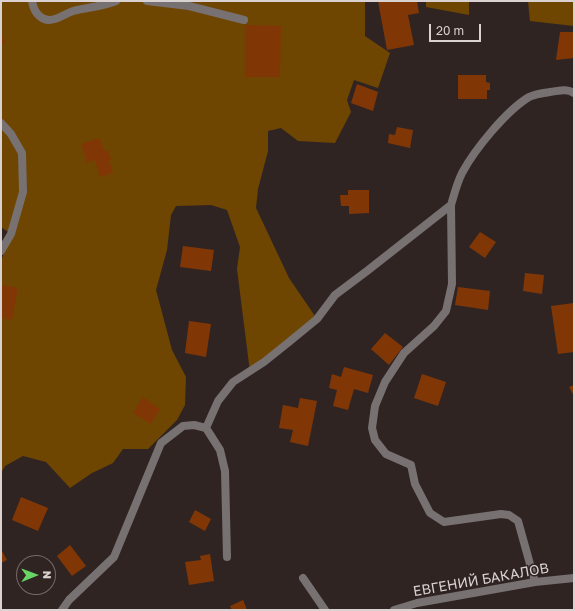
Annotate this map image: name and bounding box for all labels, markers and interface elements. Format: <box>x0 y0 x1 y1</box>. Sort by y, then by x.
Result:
scale bar <box>431 16 483 42</box>
text: 20 m <box>436 23 464 38</box>
north arrow <box>16 555 56 595</box>
street label: ЕВГЕНИЙ БАКАЛОВ <box>412 560 550 600</box>
text: N <box>41 570 54 579</box>

